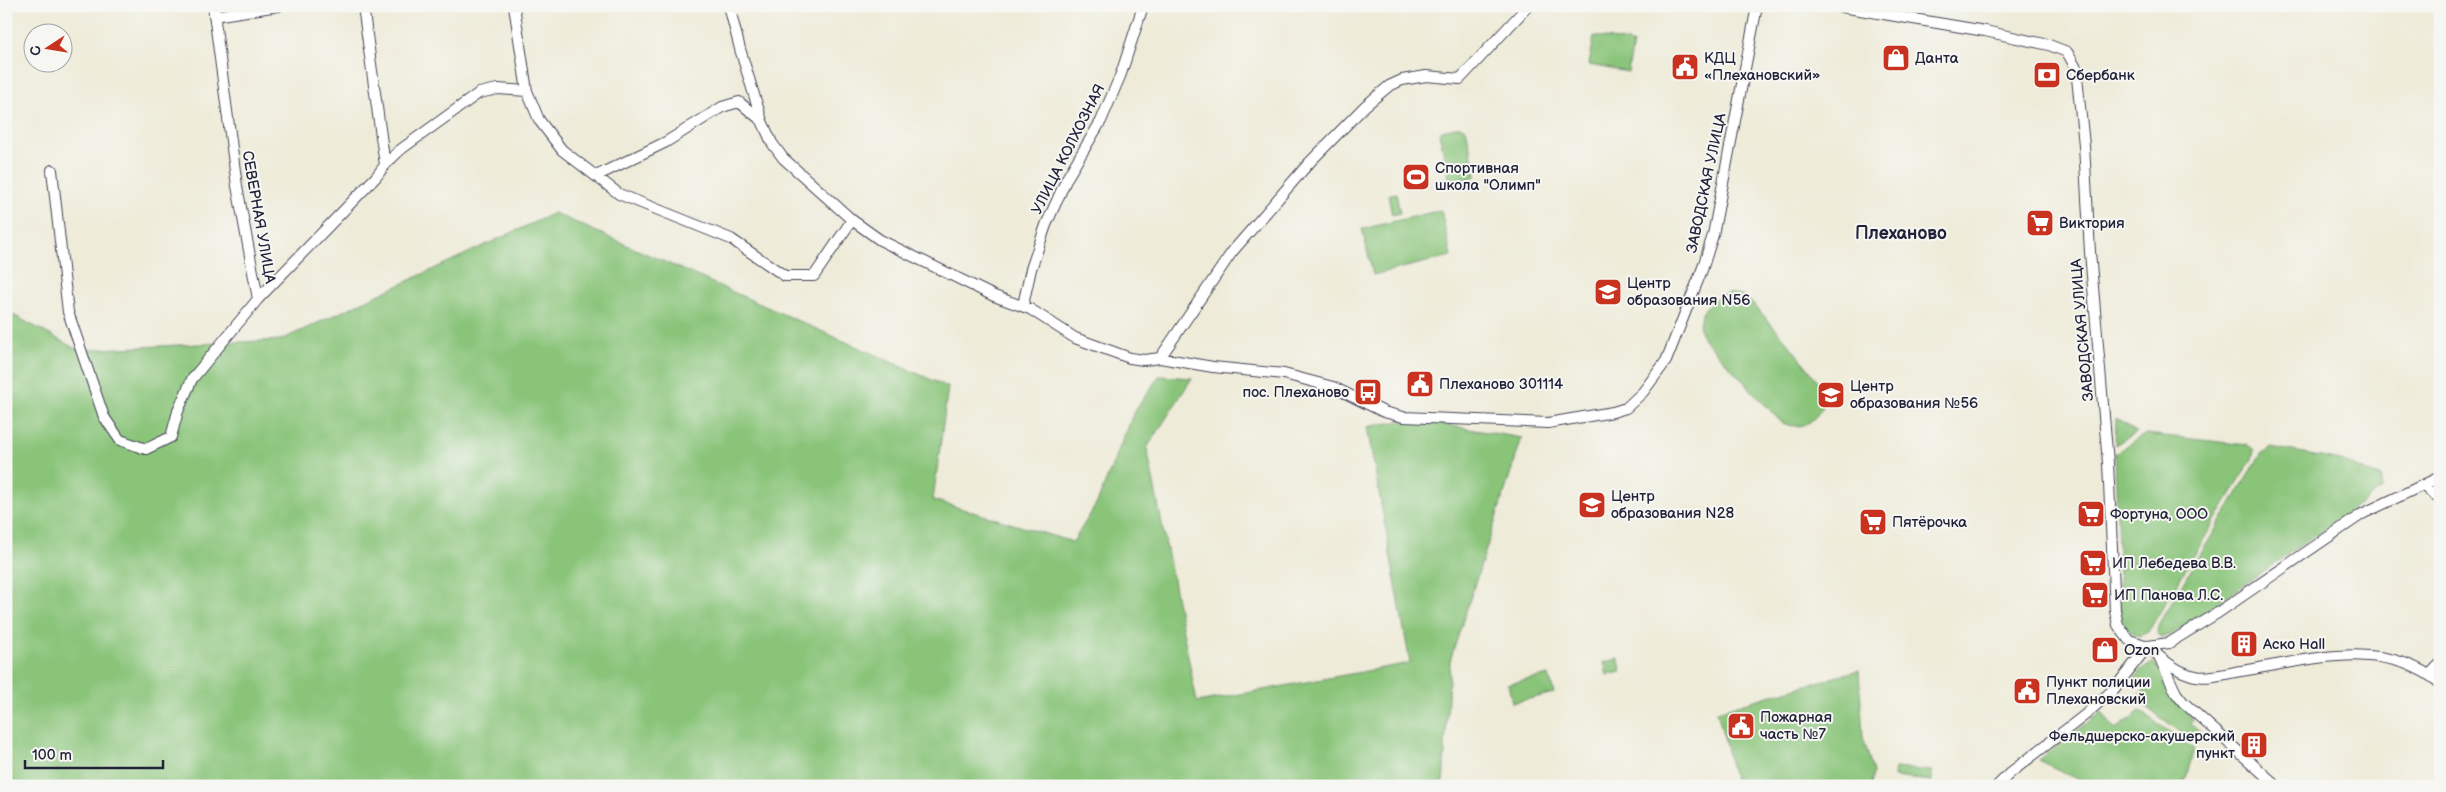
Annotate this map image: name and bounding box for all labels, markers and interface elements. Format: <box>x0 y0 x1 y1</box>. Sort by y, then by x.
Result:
north arrow <box>22 22 72 72</box>
shop icon: Данта <box>1881 43 1911 73</box>
text: С <box>26 44 45 57</box>
place label: КДЦ «Плехановский» <box>1704 49 1820 85</box>
place label: Данта <box>1915 49 1959 68</box>
public building icon: КДЦ «Плехановский» <box>1670 52 1700 82</box>
bank icon: Сбербанк <box>2032 60 2062 90</box>
place label: Сбербанк <box>2066 66 2135 85</box>
street label: УЛИЦА КОЛХОЗНАЯ <box>1027 81 1109 217</box>
street label: ЗАВОДСКАЯ УЛИЦА <box>1682 110 1731 255</box>
street label: СЕВЕРНАЯ УЛИЦА <box>237 149 280 286</box>
place label: Спортивная школа "Олимп" <box>1435 159 1541 195</box>
sports icon: Спортивная школа "Олимп" <box>1401 162 1431 192</box>
supermarket icon: Виктория <box>2025 208 2055 238</box>
place label: Виктория <box>2059 214 2125 233</box>
district label: Плеханово <box>1855 223 1947 244</box>
street label: ЗАВОДСКАЯ УЛИЦА <box>2067 257 2098 402</box>
place label: Центр образования N56 <box>1627 274 1750 310</box>
school or university icon: Центр образования N56 <box>1593 277 1623 307</box>
public building icon: Плеханово 301114 <box>1405 369 1435 399</box>
place label: Плеханово 301114 <box>1439 375 1563 394</box>
bus stop icon: пос. Плеханово <box>1353 377 1383 407</box>
place label: Центр образования №56 <box>1850 377 1978 413</box>
school or university icon: Центр образования №56 <box>1816 380 1846 410</box>
place label: пос. Плеханово <box>1243 383 1349 402</box>
place label: Центр образования N28 <box>1611 487 1734 523</box>
school or university icon: Центр образования N28 <box>1577 490 1607 520</box>
supermarket icon: Фортуна, ООО <box>2076 499 2106 529</box>
place label: Фортуна, ООО <box>2110 505 2208 524</box>
supermarket icon: Пятёрочка <box>1858 507 1888 537</box>
place label: Пятёрочка <box>1892 513 1967 532</box>
supermarket icon: ИП Лебедева В.В. <box>2078 548 2108 578</box>
place label: ИП Лебедева В.В. <box>2112 554 2236 573</box>
supermarket icon: ИП Панова Л.С. <box>2080 580 2110 610</box>
place label: ИП Панова Л.С. <box>2114 586 2223 605</box>
building icon: Аско Hall <box>2229 629 2259 659</box>
shop icon: Ozon <box>2090 635 2120 665</box>
place label: Аско Hall <box>2262 635 2325 654</box>
place label: Ozon <box>2124 641 2159 660</box>
place label: Пункт полиции Плехановский <box>2046 673 2150 709</box>
public building icon: Пункт полиции Плехановский <box>2012 676 2042 706</box>
place label: Пожарная часть №7 <box>1760 708 1832 744</box>
public building icon: Пожарная часть №7 <box>1726 711 1756 741</box>
place label: Фельдшерско-акушерский пункт <box>2049 727 2235 763</box>
building icon: Фельдшерско-акушерский пункт <box>2239 730 2269 760</box>
scale bar <box>25 737 162 769</box>
text: 100 m <box>32 746 72 765</box>

